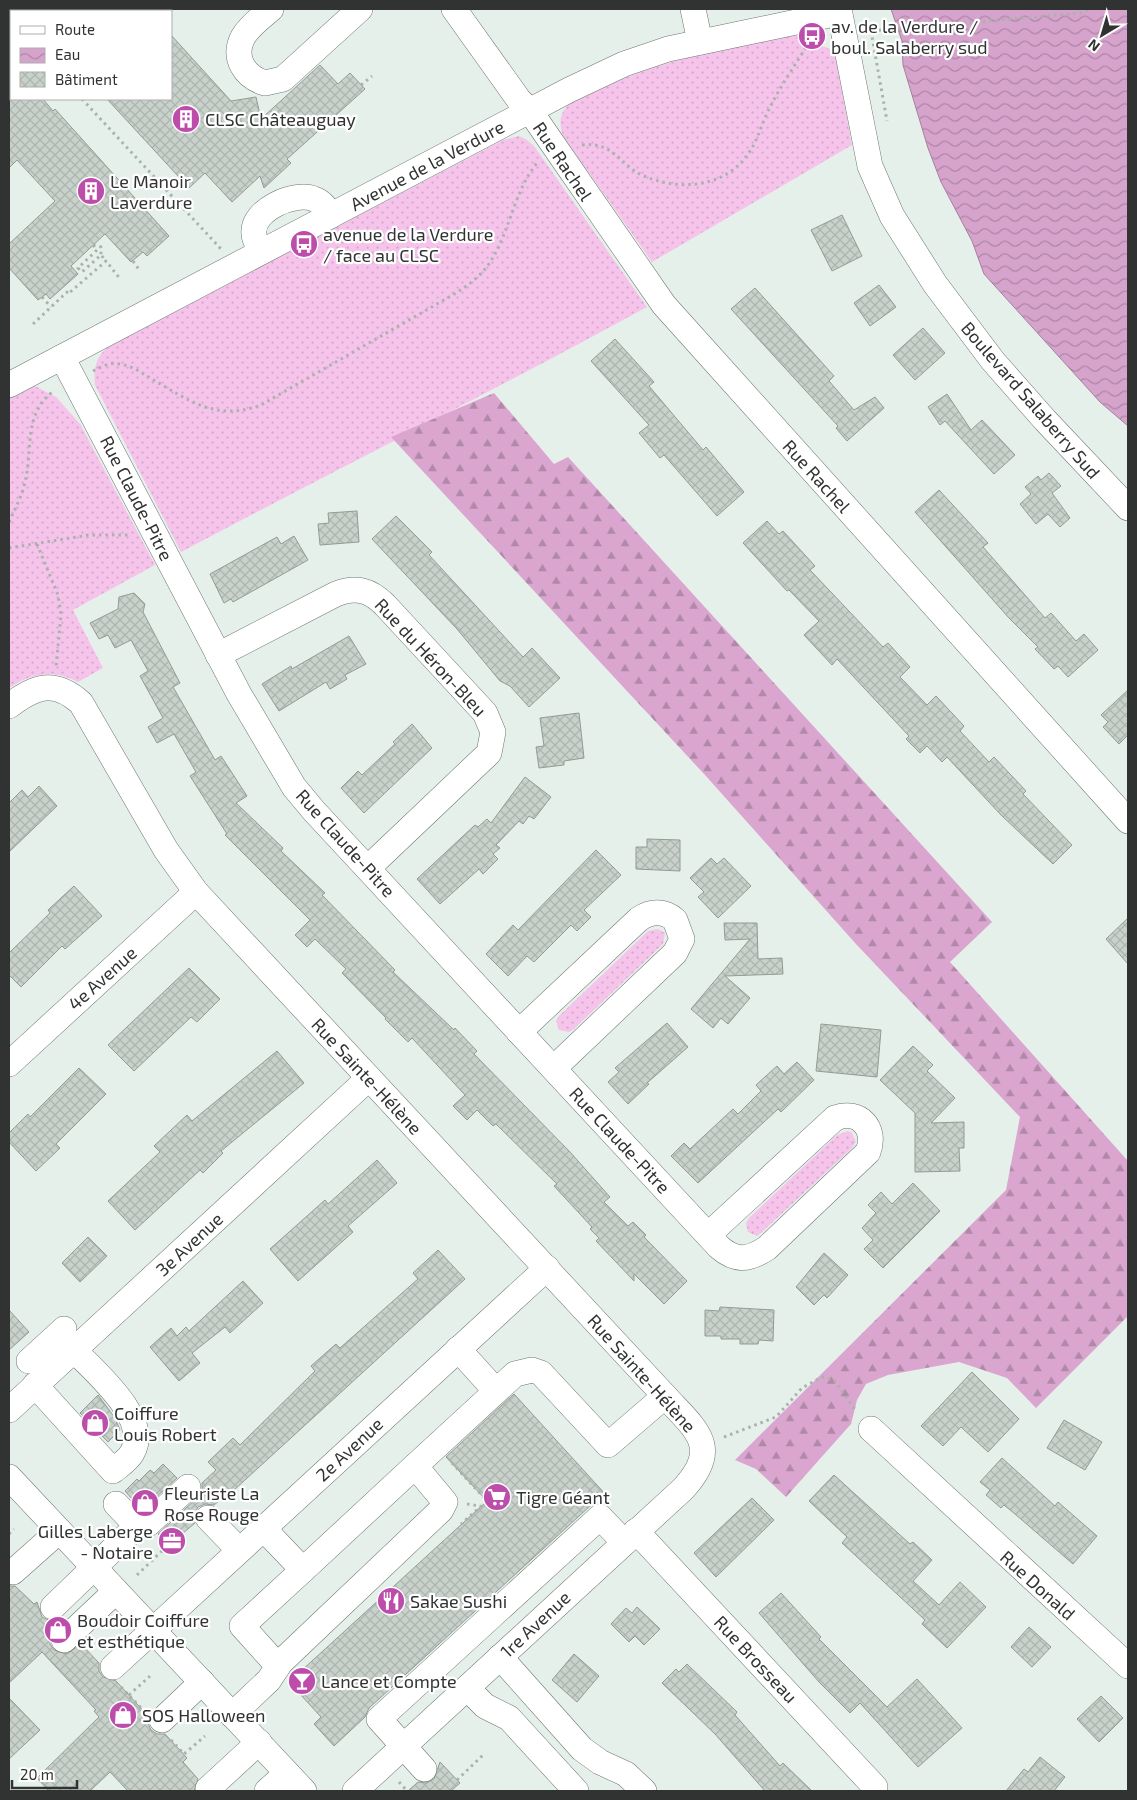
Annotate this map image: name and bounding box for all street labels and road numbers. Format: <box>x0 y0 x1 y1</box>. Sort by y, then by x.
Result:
street label: Avenue de la Verdure <box>346 115 508 215</box>
street label: Rue Rachel <box>529 117 598 205</box>
street label: Boulevard Salaberry Sud <box>957 317 1105 483</box>
street label: Rue Claude-Pitre <box>96 432 178 564</box>
street label: Rue Rachel <box>779 435 856 517</box>
street label: Rue du Héron-Bleu <box>371 593 491 721</box>
street label: Rue Claude-Pitre <box>292 785 400 901</box>
street label: 4e Avenue <box>63 942 141 1014</box>
street label: Rue Sainte-Hélène <box>307 1013 427 1139</box>
street label: Rue Claude-Pitre <box>565 1082 675 1198</box>
street label: 3e Avenue <box>151 1207 227 1281</box>
street label: Rue Sainte-Hélène <box>583 1309 701 1437</box>
street label: 2e Avenue <box>311 1412 387 1486</box>
street label: Rue Donald <box>996 1546 1080 1624</box>
street label: 1re Avenue <box>495 1586 575 1662</box>
street label: Rue Brosseau <box>710 1611 802 1707</box>

